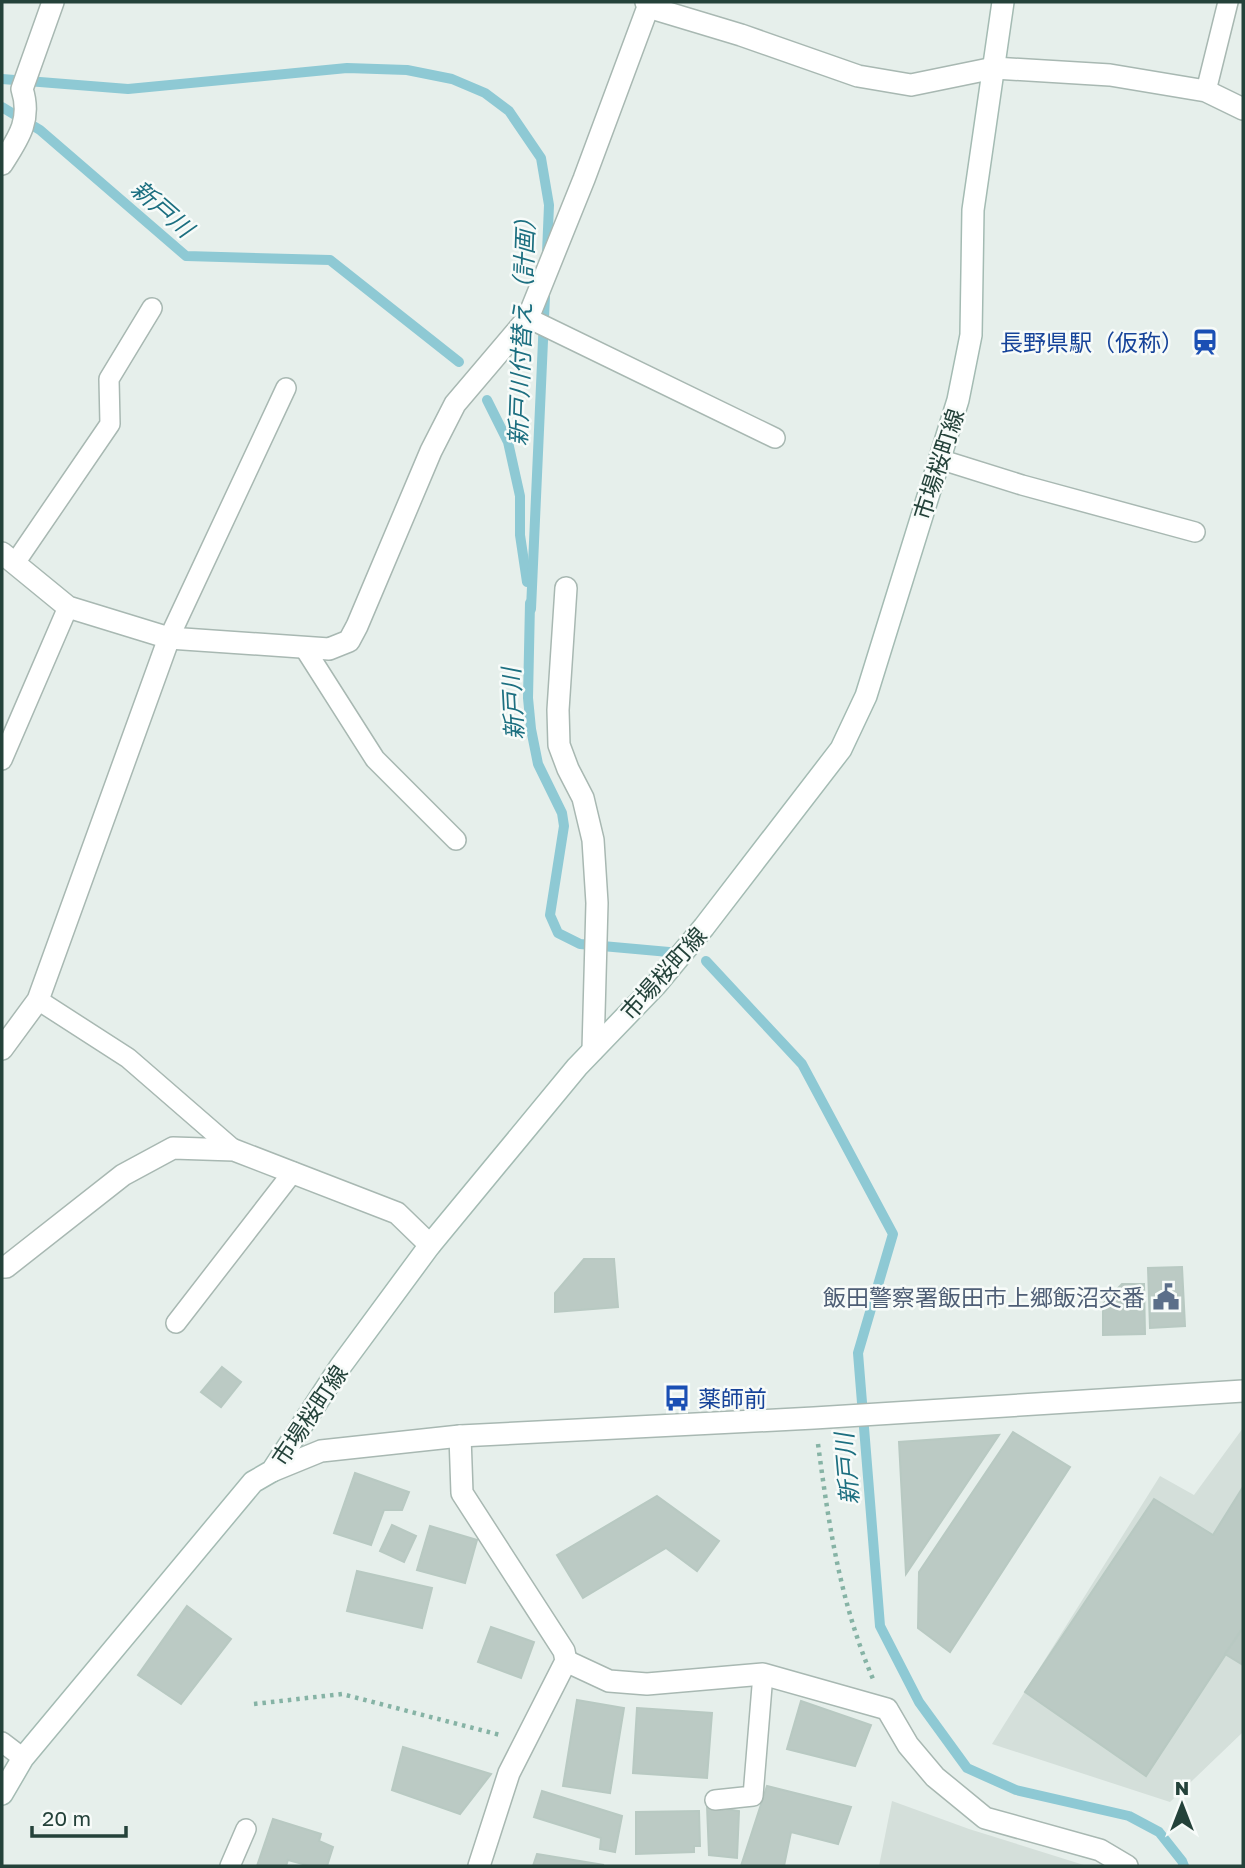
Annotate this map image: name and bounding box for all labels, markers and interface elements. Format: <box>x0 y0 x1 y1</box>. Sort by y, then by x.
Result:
water label: 新戸川 <box>126 173 202 245</box>
water label: 新戸川付替え（計画） <box>502 206 540 446</box>
station icon: 長野県駅（仮称） <box>1190 327 1220 357</box>
place label: 長野県駅（仮称） <box>1000 328 1184 356</box>
street label: 市場桜町線 <box>907 405 969 523</box>
water label: 新戸川 <box>495 664 528 741</box>
street label: 市場桜町線 <box>614 921 712 1025</box>
public building icon: 飯田警察署飯田市上郷飯沼交番 <box>1151 1282 1181 1312</box>
place label: 飯田警察署飯田市上郷飯沼交番 <box>823 1283 1145 1311</box>
street label: 市場桜町線 <box>265 1360 353 1470</box>
bus stop icon: 薬師前 <box>662 1383 692 1413</box>
place label: 薬師前 <box>698 1384 767 1412</box>
water label: 新戸川 <box>828 1429 864 1506</box>
north arrow <box>1147 1770 1217 1840</box>
text: N <box>1175 1776 1189 1799</box>
scale bar <box>32 1794 126 1838</box>
text: 20 m <box>42 1805 91 1831</box>

